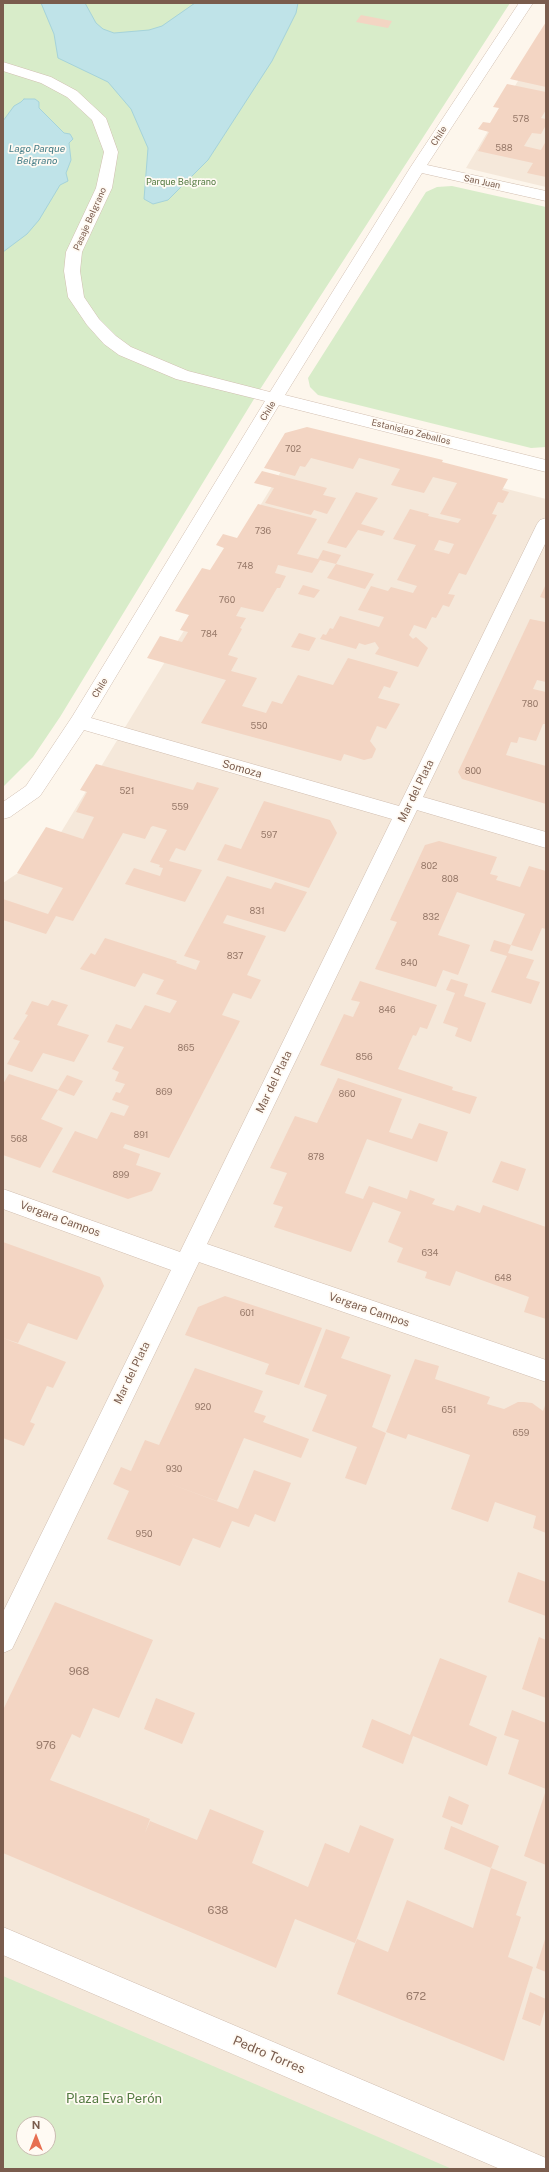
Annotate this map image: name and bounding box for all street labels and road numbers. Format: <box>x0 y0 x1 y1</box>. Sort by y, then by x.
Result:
street label: Chile <box>429 124 449 148</box>
street label: San Juan <box>463 173 501 191</box>
street label: Pasaje Belgrano <box>71 186 109 252</box>
street label: Chile <box>258 399 278 423</box>
street label: Estanislao Zeballos <box>370 417 452 447</box>
street label: Chile <box>90 676 110 700</box>
street label: Somoza <box>221 757 263 781</box>
street label: Mar del Plata <box>395 758 437 824</box>
street label: Mar del Plata <box>253 1049 295 1115</box>
street label: Vergara Campos <box>18 1198 102 1240</box>
street label: Vergara Campos <box>327 1290 411 1330</box>
street label: Mar del Plata <box>111 1340 153 1406</box>
street label: Pedro Torres <box>231 2033 307 2077</box>

